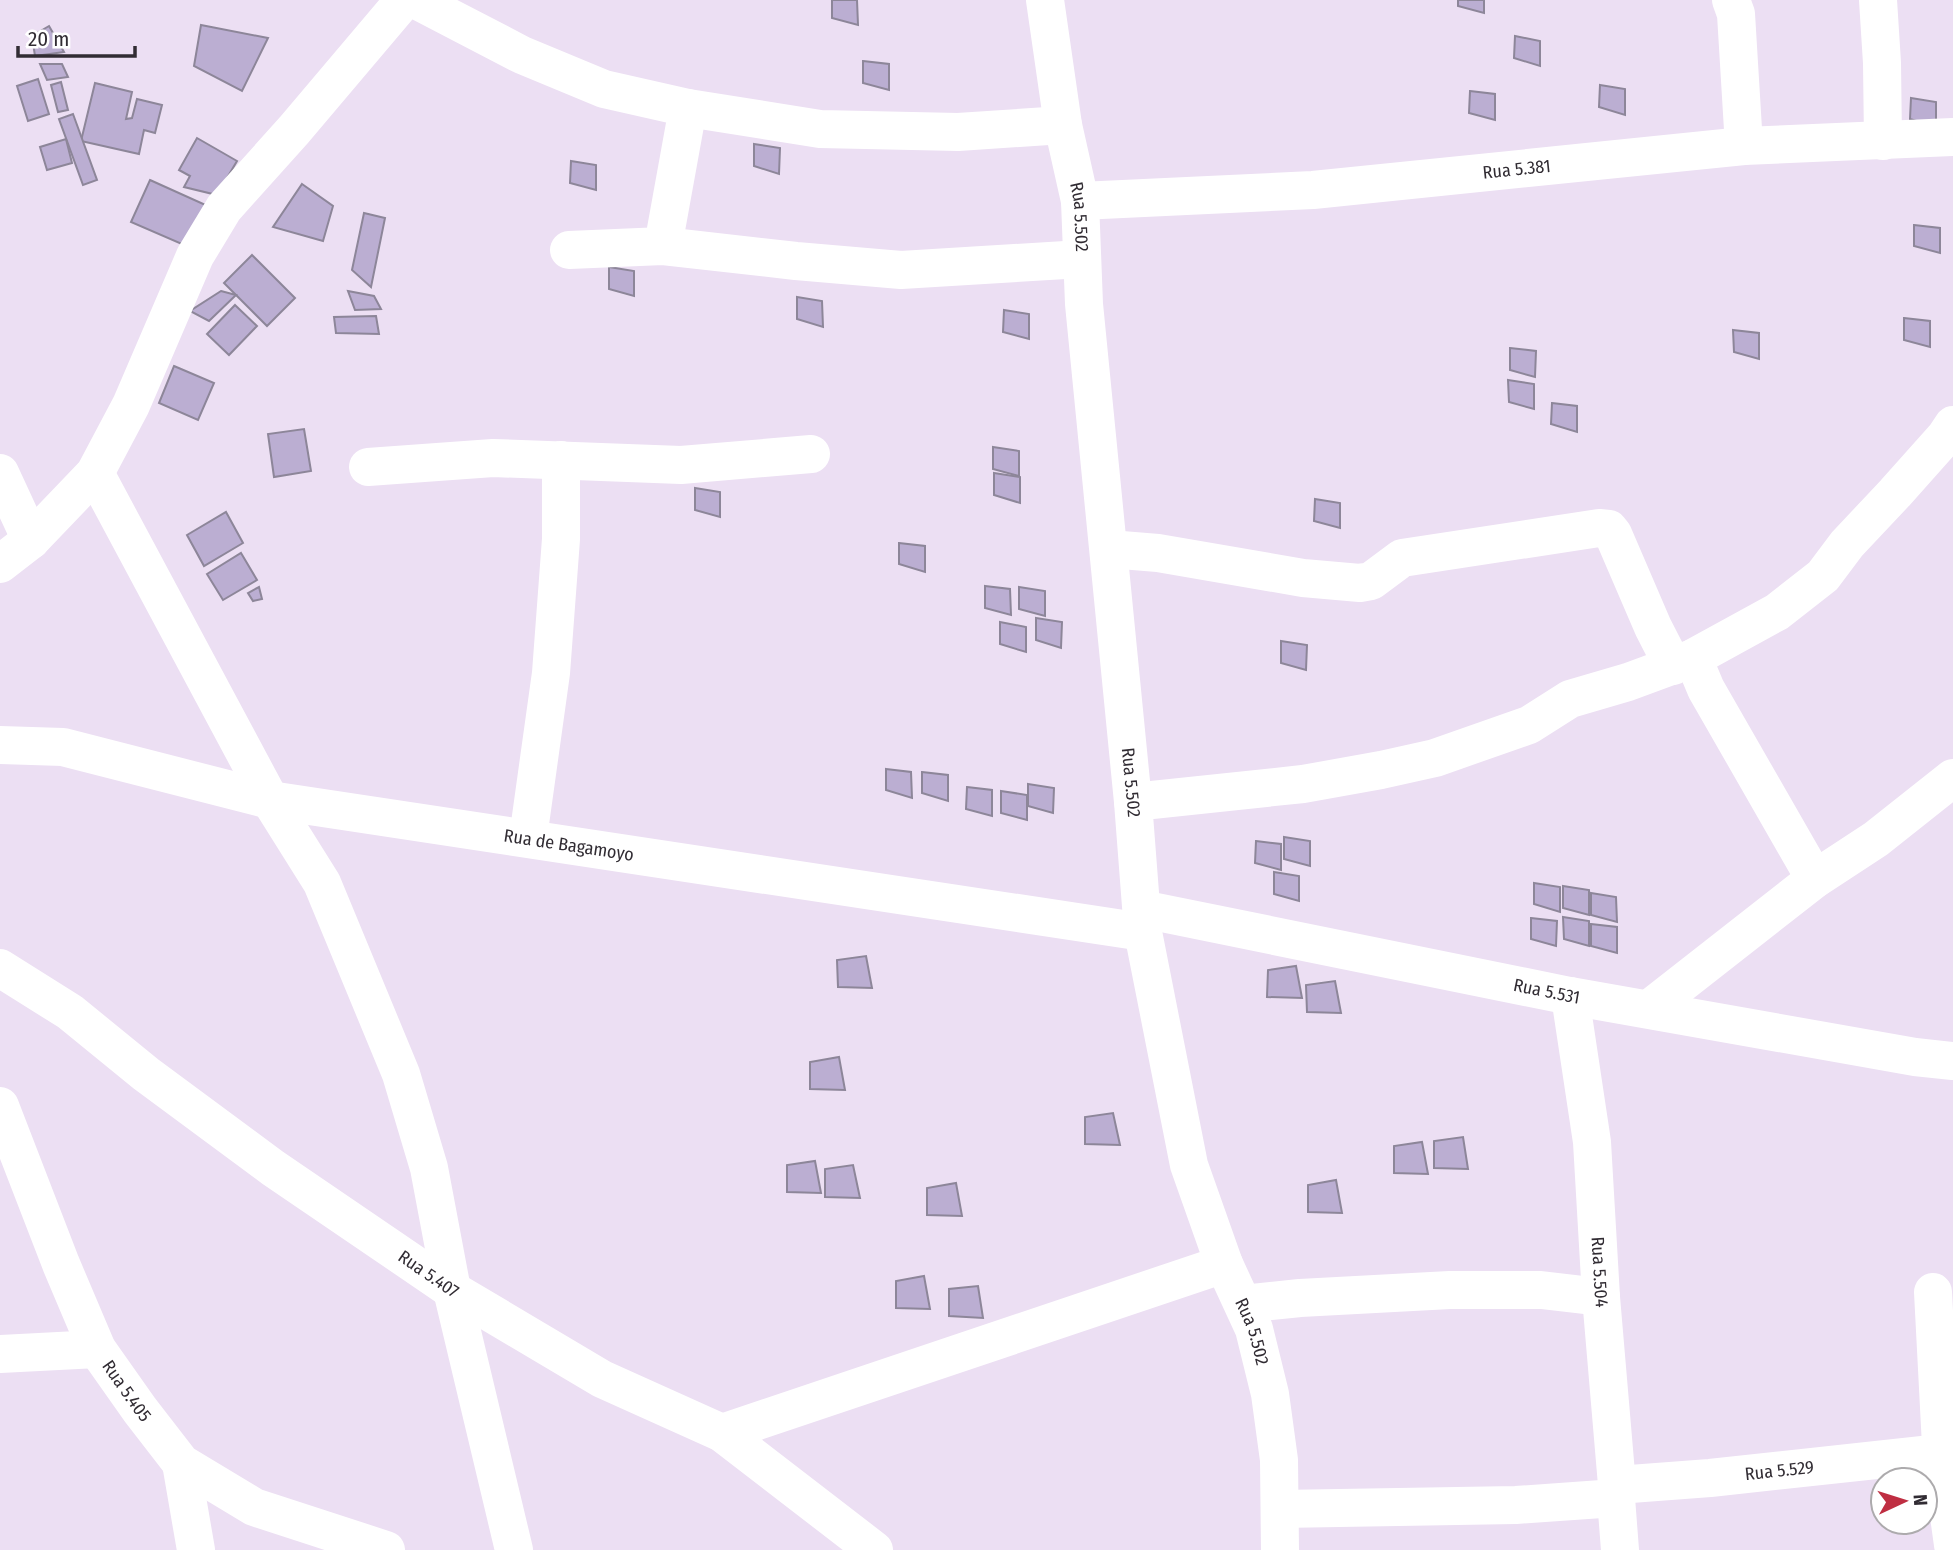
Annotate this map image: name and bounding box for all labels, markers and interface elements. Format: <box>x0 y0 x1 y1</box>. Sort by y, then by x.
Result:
scale bar <box>18 14 135 58</box>
text: 20 m <box>28 26 69 52</box>
street label: Rua 5.381 <box>1482 155 1552 184</box>
street label: Rua 5.502 <box>1065 180 1093 252</box>
street label: Rua 5.502 <box>1117 747 1145 818</box>
street label: Rua de Bagamoyo <box>502 825 635 866</box>
street label: Rua 5.531 <box>1511 974 1582 1009</box>
street label: Rua 5.504 <box>1587 1236 1613 1309</box>
street label: Rua 5.407 <box>394 1246 463 1303</box>
street label: Rua 5.502 <box>1230 1294 1274 1367</box>
street label: Rua 5.405 <box>97 1356 156 1426</box>
street label: Rua 5.529 <box>1744 1456 1815 1485</box>
north arrow <box>1869 1466 1939 1536</box>
text: N <box>1909 1493 1932 1506</box>

